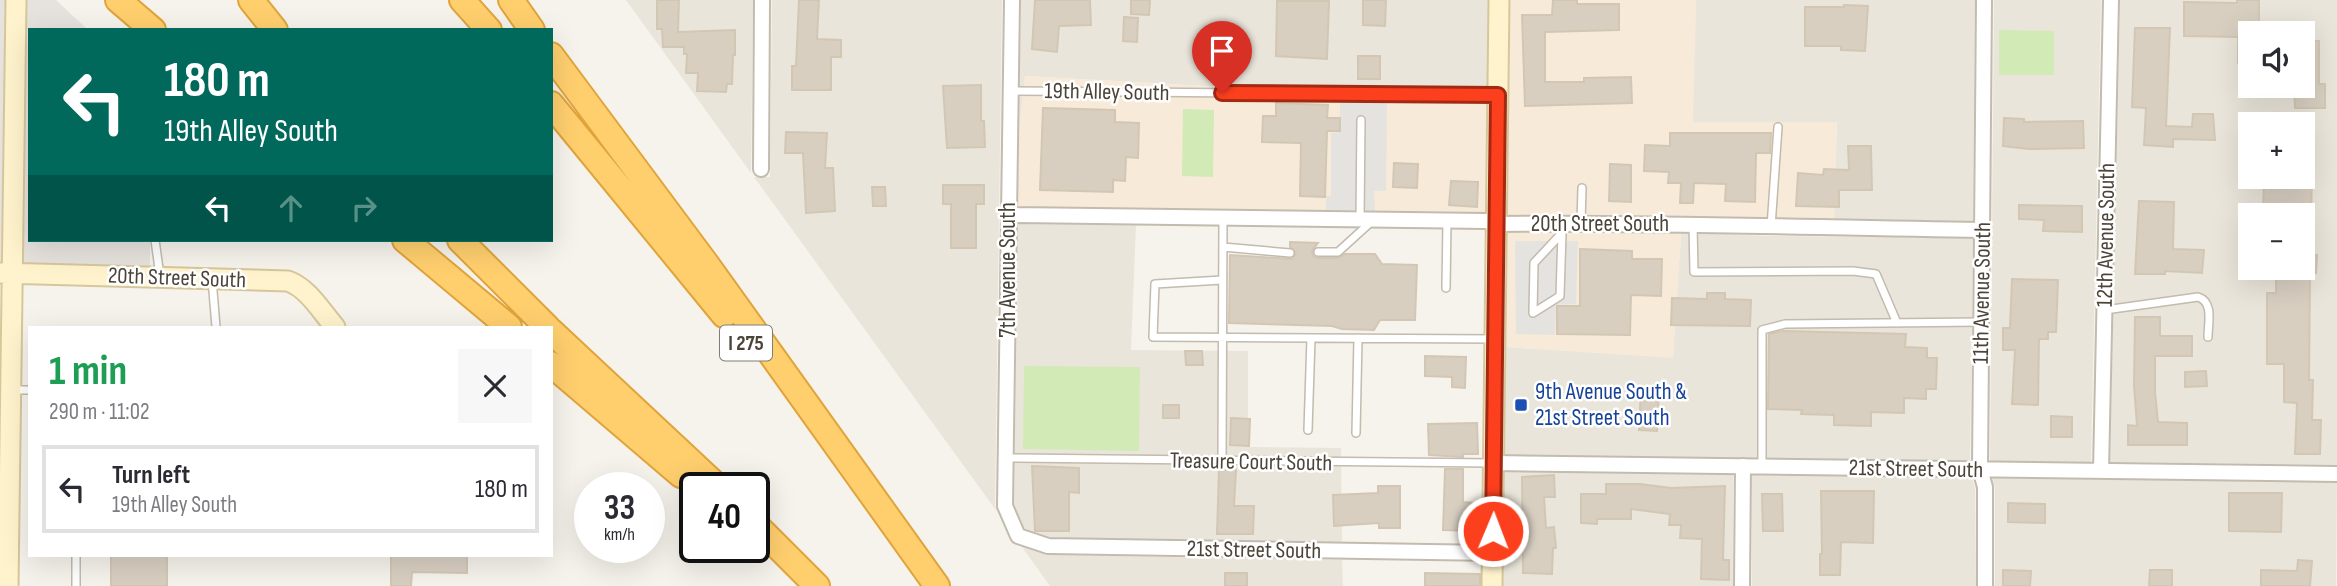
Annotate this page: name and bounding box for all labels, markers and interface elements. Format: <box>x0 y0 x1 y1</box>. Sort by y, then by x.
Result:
pin <box>1192 21 1252 93</box>
map controls <box>2238 21 2315 280</box>
button: sound <box>2238 21 2315 98</box>
icon: arrive <box>1203 32 1241 70</box>
text: 180 m <box>164 52 270 111</box>
icon: left <box>49 56 140 147</box>
street label: 19th Alley South <box>1044 77 1170 107</box>
text: 19th Alley South <box>164 112 338 151</box>
button: + <box>2238 112 2315 189</box>
street label: 12th Avenue South <box>2091 163 2121 307</box>
icon: left <box>199 189 237 227</box>
icon: ahead <box>272 189 310 227</box>
icon: right <box>345 189 383 227</box>
street label: 7th Avenue South <box>994 202 1022 338</box>
button: − <box>2238 203 2315 280</box>
street label: 20th Street South <box>1531 210 1669 238</box>
street label: 11th Avenue South <box>1967 222 1997 364</box>
street label: 20th Street South <box>107 262 247 294</box>
road number: I 275 <box>720 326 772 360</box>
text: 1 min <box>49 346 127 397</box>
button: close <box>458 349 532 423</box>
place label: 9th Avenue South & 21st Street South <box>1535 378 1687 432</box>
marker: 9th Avenue South & 21st Street South <box>1513 397 1529 413</box>
text: 290 m · 11:02 <box>49 398 149 426</box>
street label: Treasure Court South <box>1170 447 1332 477</box>
street label: 21st Street South <box>1848 454 1984 484</box>
text: Turn left <box>112 460 190 491</box>
icon: left <box>53 470 91 508</box>
speed limit sign: 40 <box>679 472 770 563</box>
text: 180 m <box>475 474 528 505</box>
text: 33 <box>604 487 635 530</box>
text: 19th Alley South <box>112 491 237 519</box>
position arrow <box>1456 494 1530 568</box>
text: km/h <box>604 524 635 545</box>
street label: 21st Street South <box>1186 535 1322 565</box>

